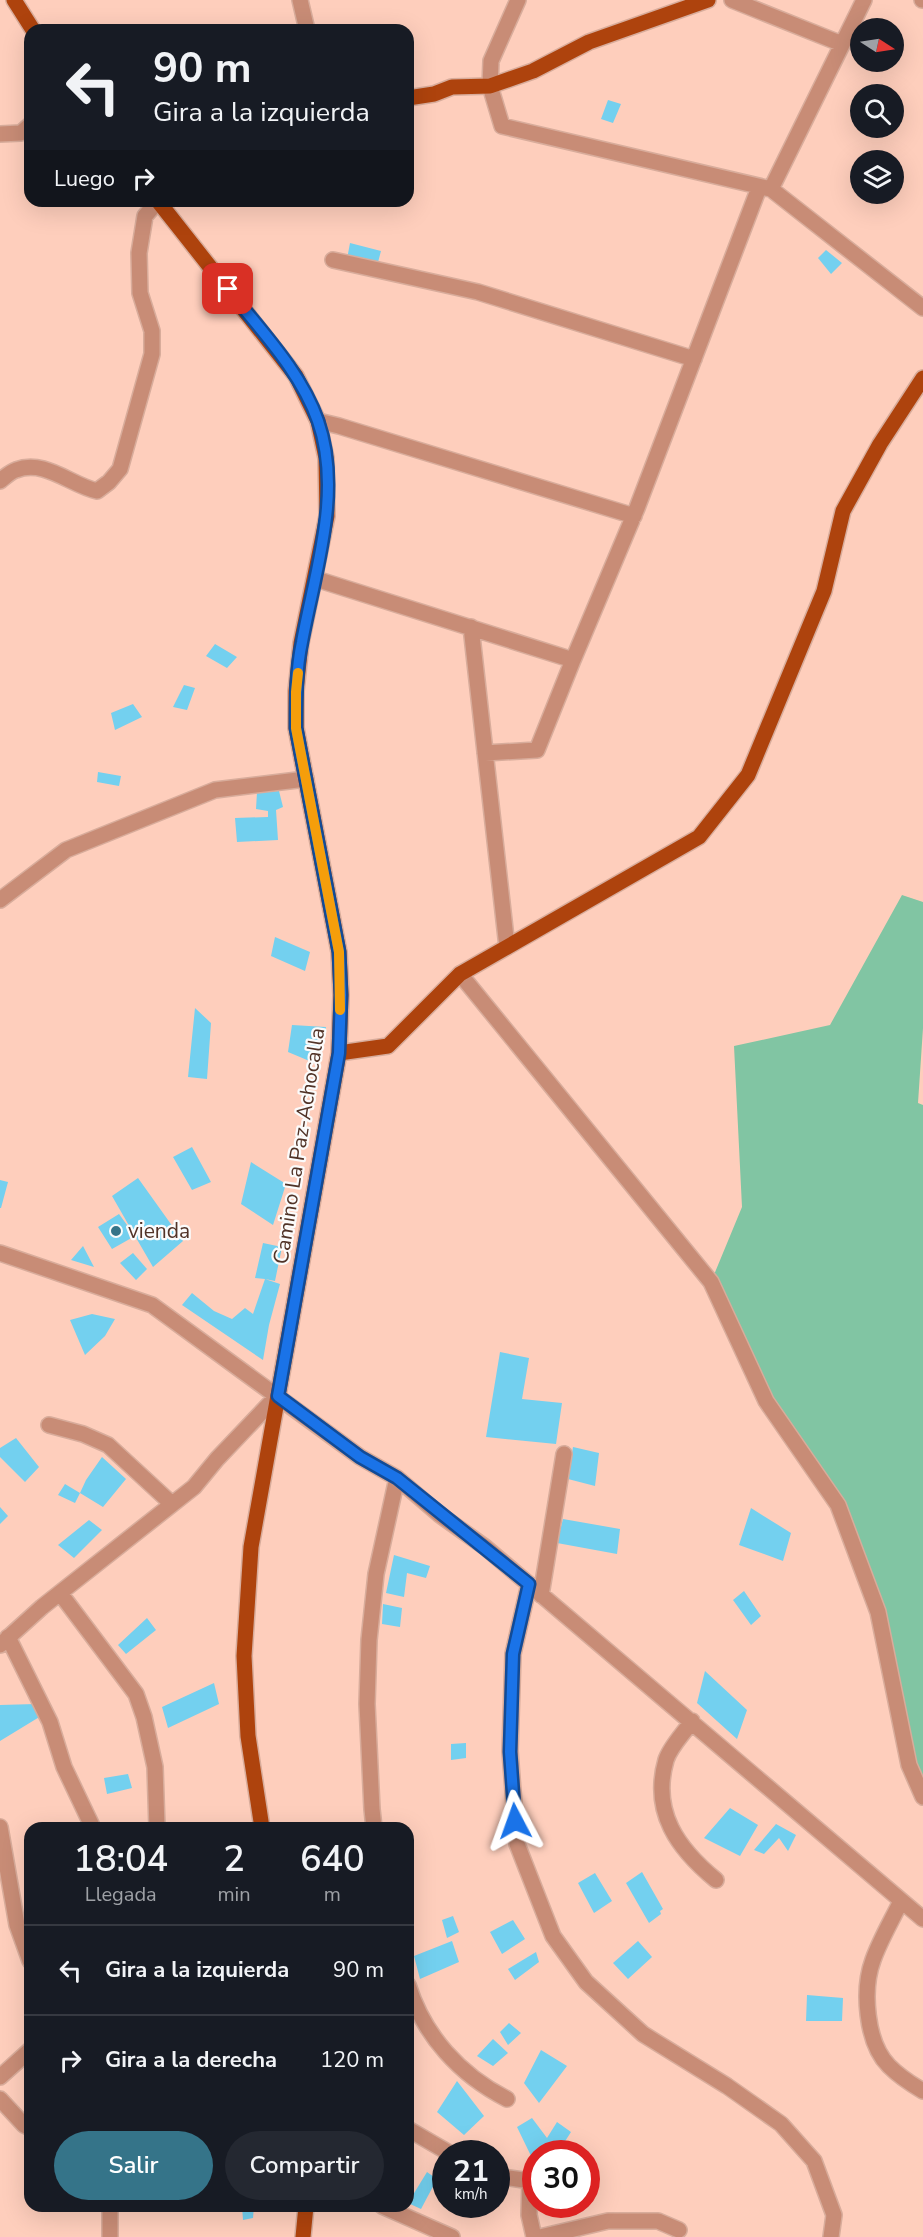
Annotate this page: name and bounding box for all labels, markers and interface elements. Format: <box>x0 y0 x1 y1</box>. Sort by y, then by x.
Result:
north arrow <box>850 18 904 72</box>
map controls <box>850 18 904 204</box>
text: 90 m <box>153 40 252 97</box>
icon: left <box>54 48 132 126</box>
button: search <box>850 84 904 138</box>
text: Gira a la izquierda <box>153 94 370 131</box>
button: layers <box>850 150 904 204</box>
icon: right <box>127 162 160 195</box>
text: Luego <box>54 164 115 194</box>
pin <box>202 263 253 314</box>
icon: arrive <box>211 272 244 305</box>
street label: Camino La Paz-Achocalla <box>266 1026 332 1266</box>
place label: vienda <box>128 1217 190 1245</box>
marker: vienda <box>109 1224 123 1238</box>
position arrow <box>483 1789 547 1853</box>
text: 18:04 <box>73 1835 168 1884</box>
text: 2 <box>223 1835 245 1884</box>
text: 640 <box>300 1835 365 1884</box>
text: Llegada <box>85 1881 157 1908</box>
text: min <box>218 1881 251 1908</box>
text: m <box>324 1881 341 1908</box>
icon: left <box>54 1954 87 1987</box>
text: Gira a la izquierda <box>105 1955 289 1985</box>
text: 90 m <box>333 1955 384 1985</box>
icon: right <box>54 2044 87 2077</box>
text: Gira a la derecha <box>105 2045 277 2075</box>
text: 120 m <box>320 2045 384 2075</box>
button: Salir <box>54 2131 213 2200</box>
button: Compartir <box>225 2131 384 2200</box>
speed limit sign: 30 <box>522 2140 600 2218</box>
text: 21 <box>453 2151 489 2192</box>
text: km/h <box>454 2184 488 2204</box>

